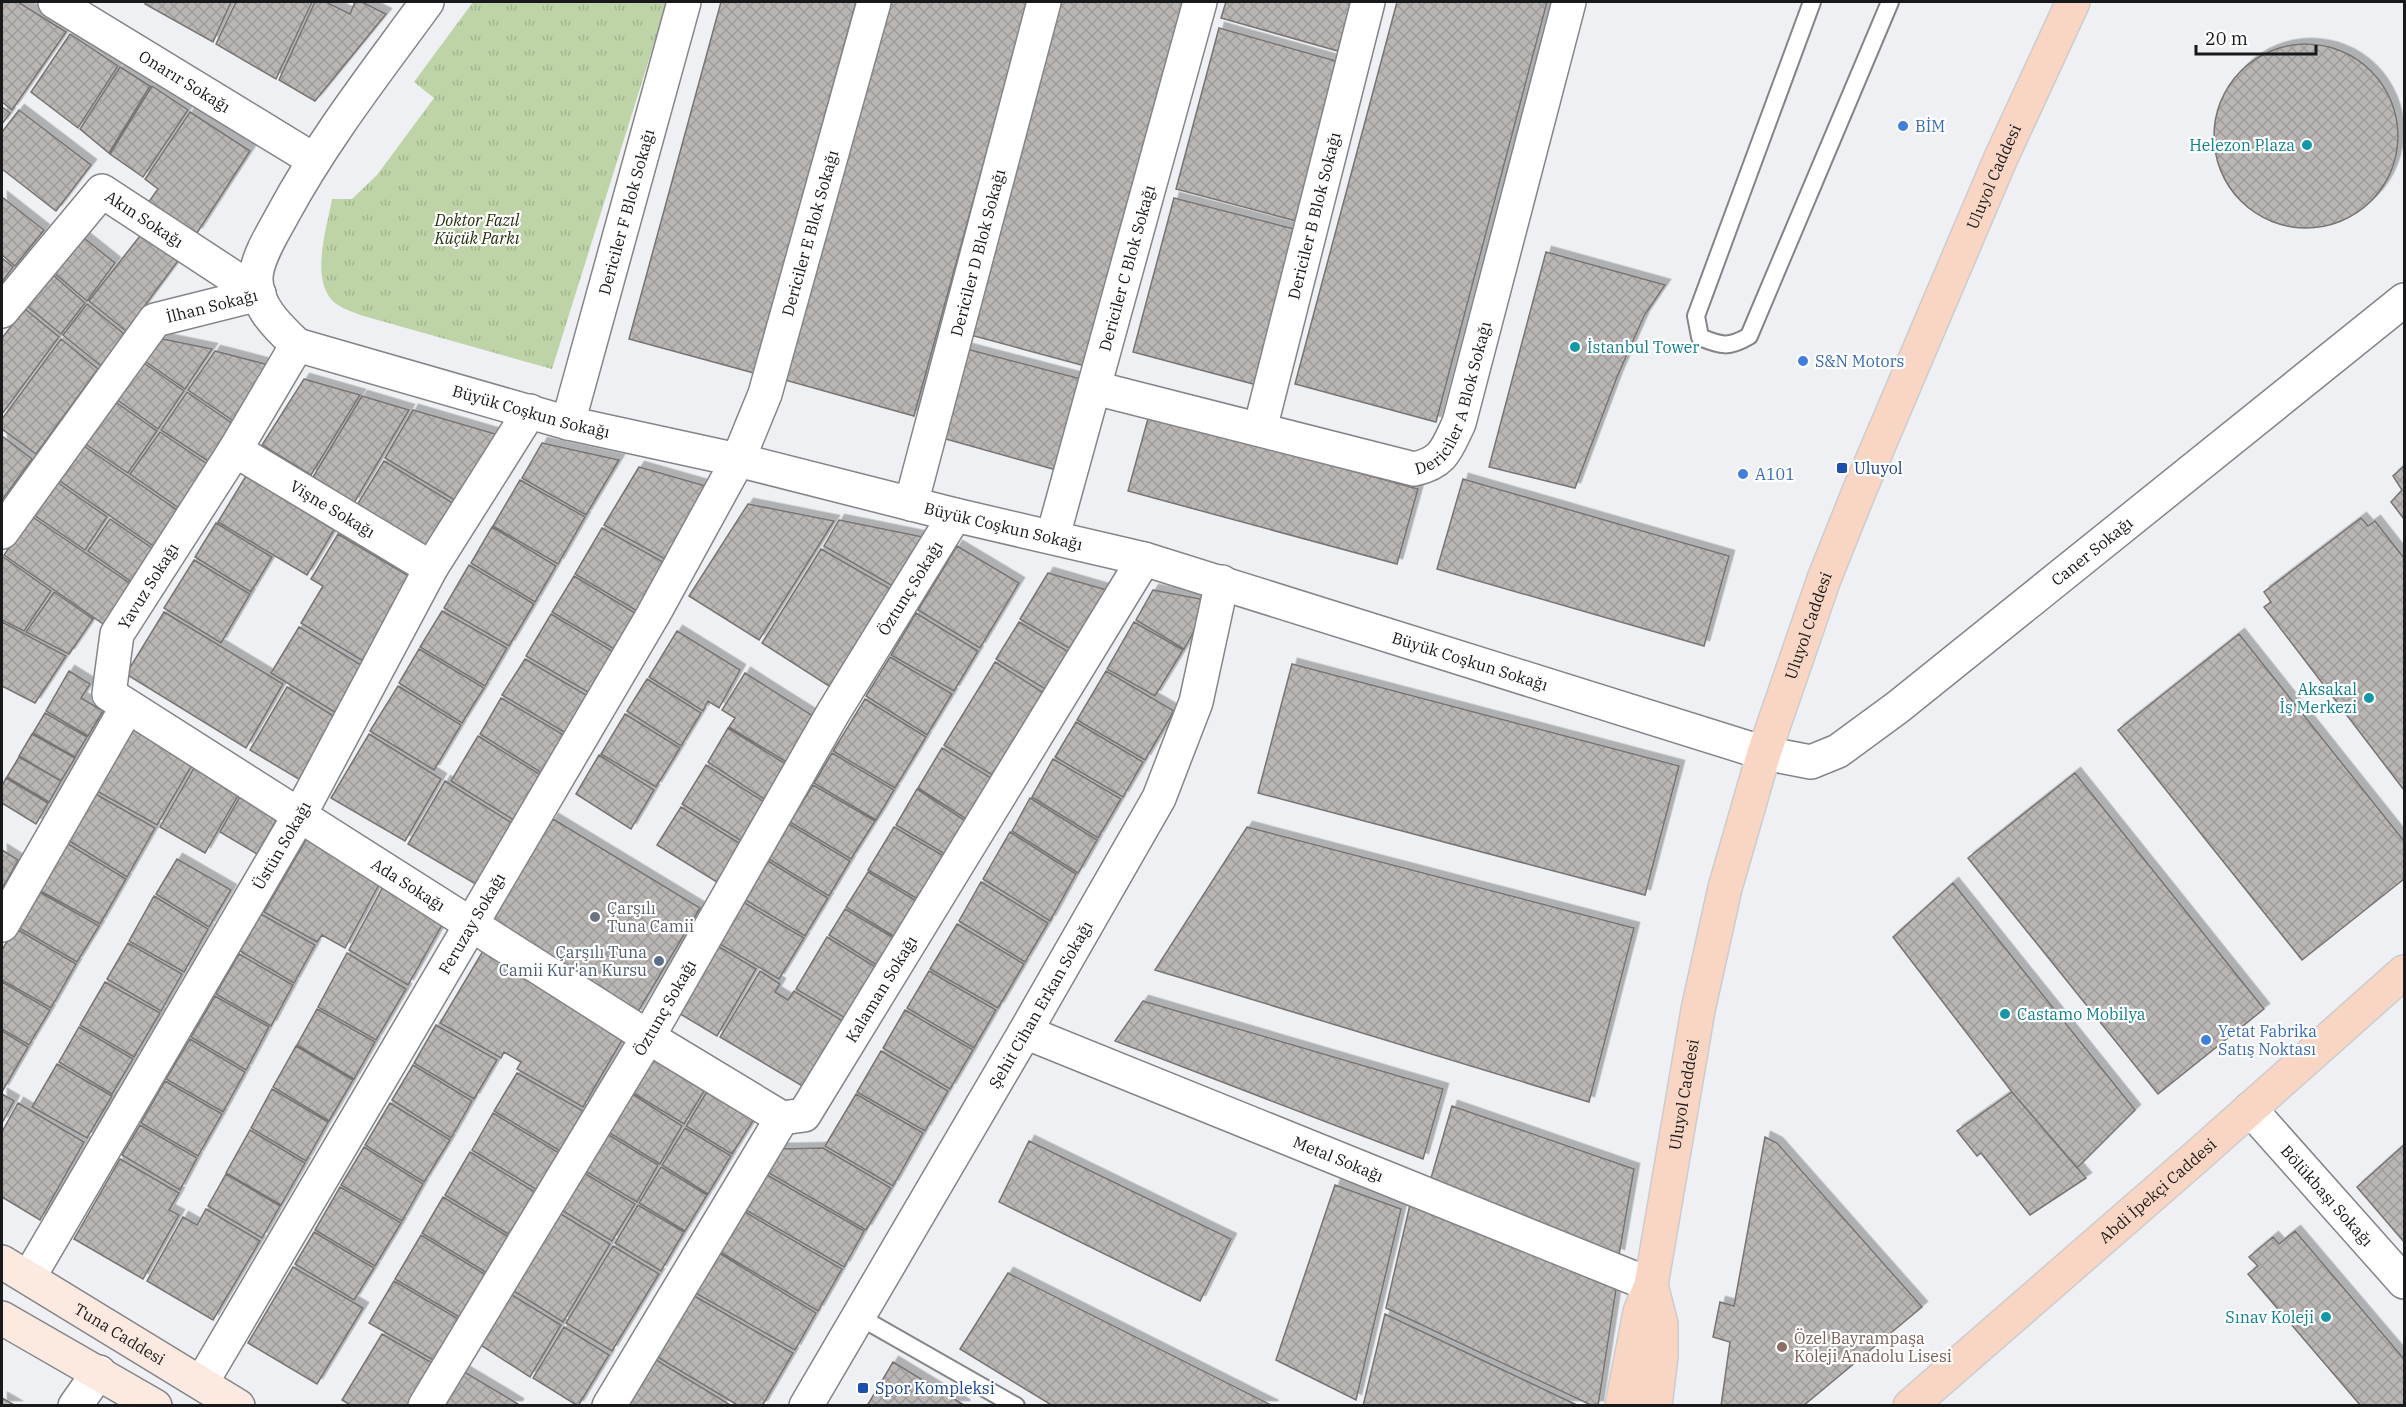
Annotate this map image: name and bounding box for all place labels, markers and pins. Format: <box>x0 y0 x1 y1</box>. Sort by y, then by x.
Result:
place label: BİM <box>1915 116 1945 136</box>
marker: BİM <box>1896 119 1910 133</box>
place label: Helezon Plaza <box>2189 135 2295 155</box>
marker: Helezon Plaza <box>2300 138 2314 152</box>
place label: İstanbul Tower <box>1587 337 1699 357</box>
marker: İstanbul Tower <box>1568 340 1582 354</box>
place label: S&N Motors <box>1815 351 1904 371</box>
marker: S&N Motors <box>1796 354 1810 368</box>
place label: Uluyol <box>1854 458 1903 478</box>
marker: Uluyol <box>1835 461 1849 475</box>
place label: A101 <box>1755 464 1795 484</box>
marker: A101 <box>1736 467 1750 481</box>
place label: Aksakal İş Merkezi <box>2280 679 2357 717</box>
marker: Aksakal İş Merkezi <box>2362 691 2376 705</box>
place label: Çarşılı Tuna Camii <box>607 898 694 936</box>
marker: Çarşılı Tuna Camii <box>588 910 602 924</box>
place label: Çarşılı Tuna Camii Kur'an Kursu <box>499 942 647 980</box>
marker: Çarşılı Tuna Camii Kur'an Kursu <box>652 954 666 968</box>
place label: Castamo Mobilya <box>2017 1004 2146 1024</box>
marker: Castamo Mobilya <box>1998 1007 2012 1021</box>
place label: Yetat Fabrika Satış Noktası <box>2218 1021 2317 1059</box>
marker: Yetat Fabrika Satış Noktası <box>2199 1033 2213 1047</box>
place label: Sınav Koleji <box>2225 1307 2314 1327</box>
marker: Sınav Koleji <box>2319 1310 2333 1324</box>
place label: Özel Bayrampaşa Koleji Anadolu Lisesi <box>1794 1328 1952 1366</box>
marker: Özel Bayrampaşa Koleji Anadolu Lisesi <box>1775 1340 1789 1354</box>
place label: Spor Kompleksi <box>875 1378 995 1398</box>
marker: Spor Kompleksi <box>856 1381 870 1395</box>

